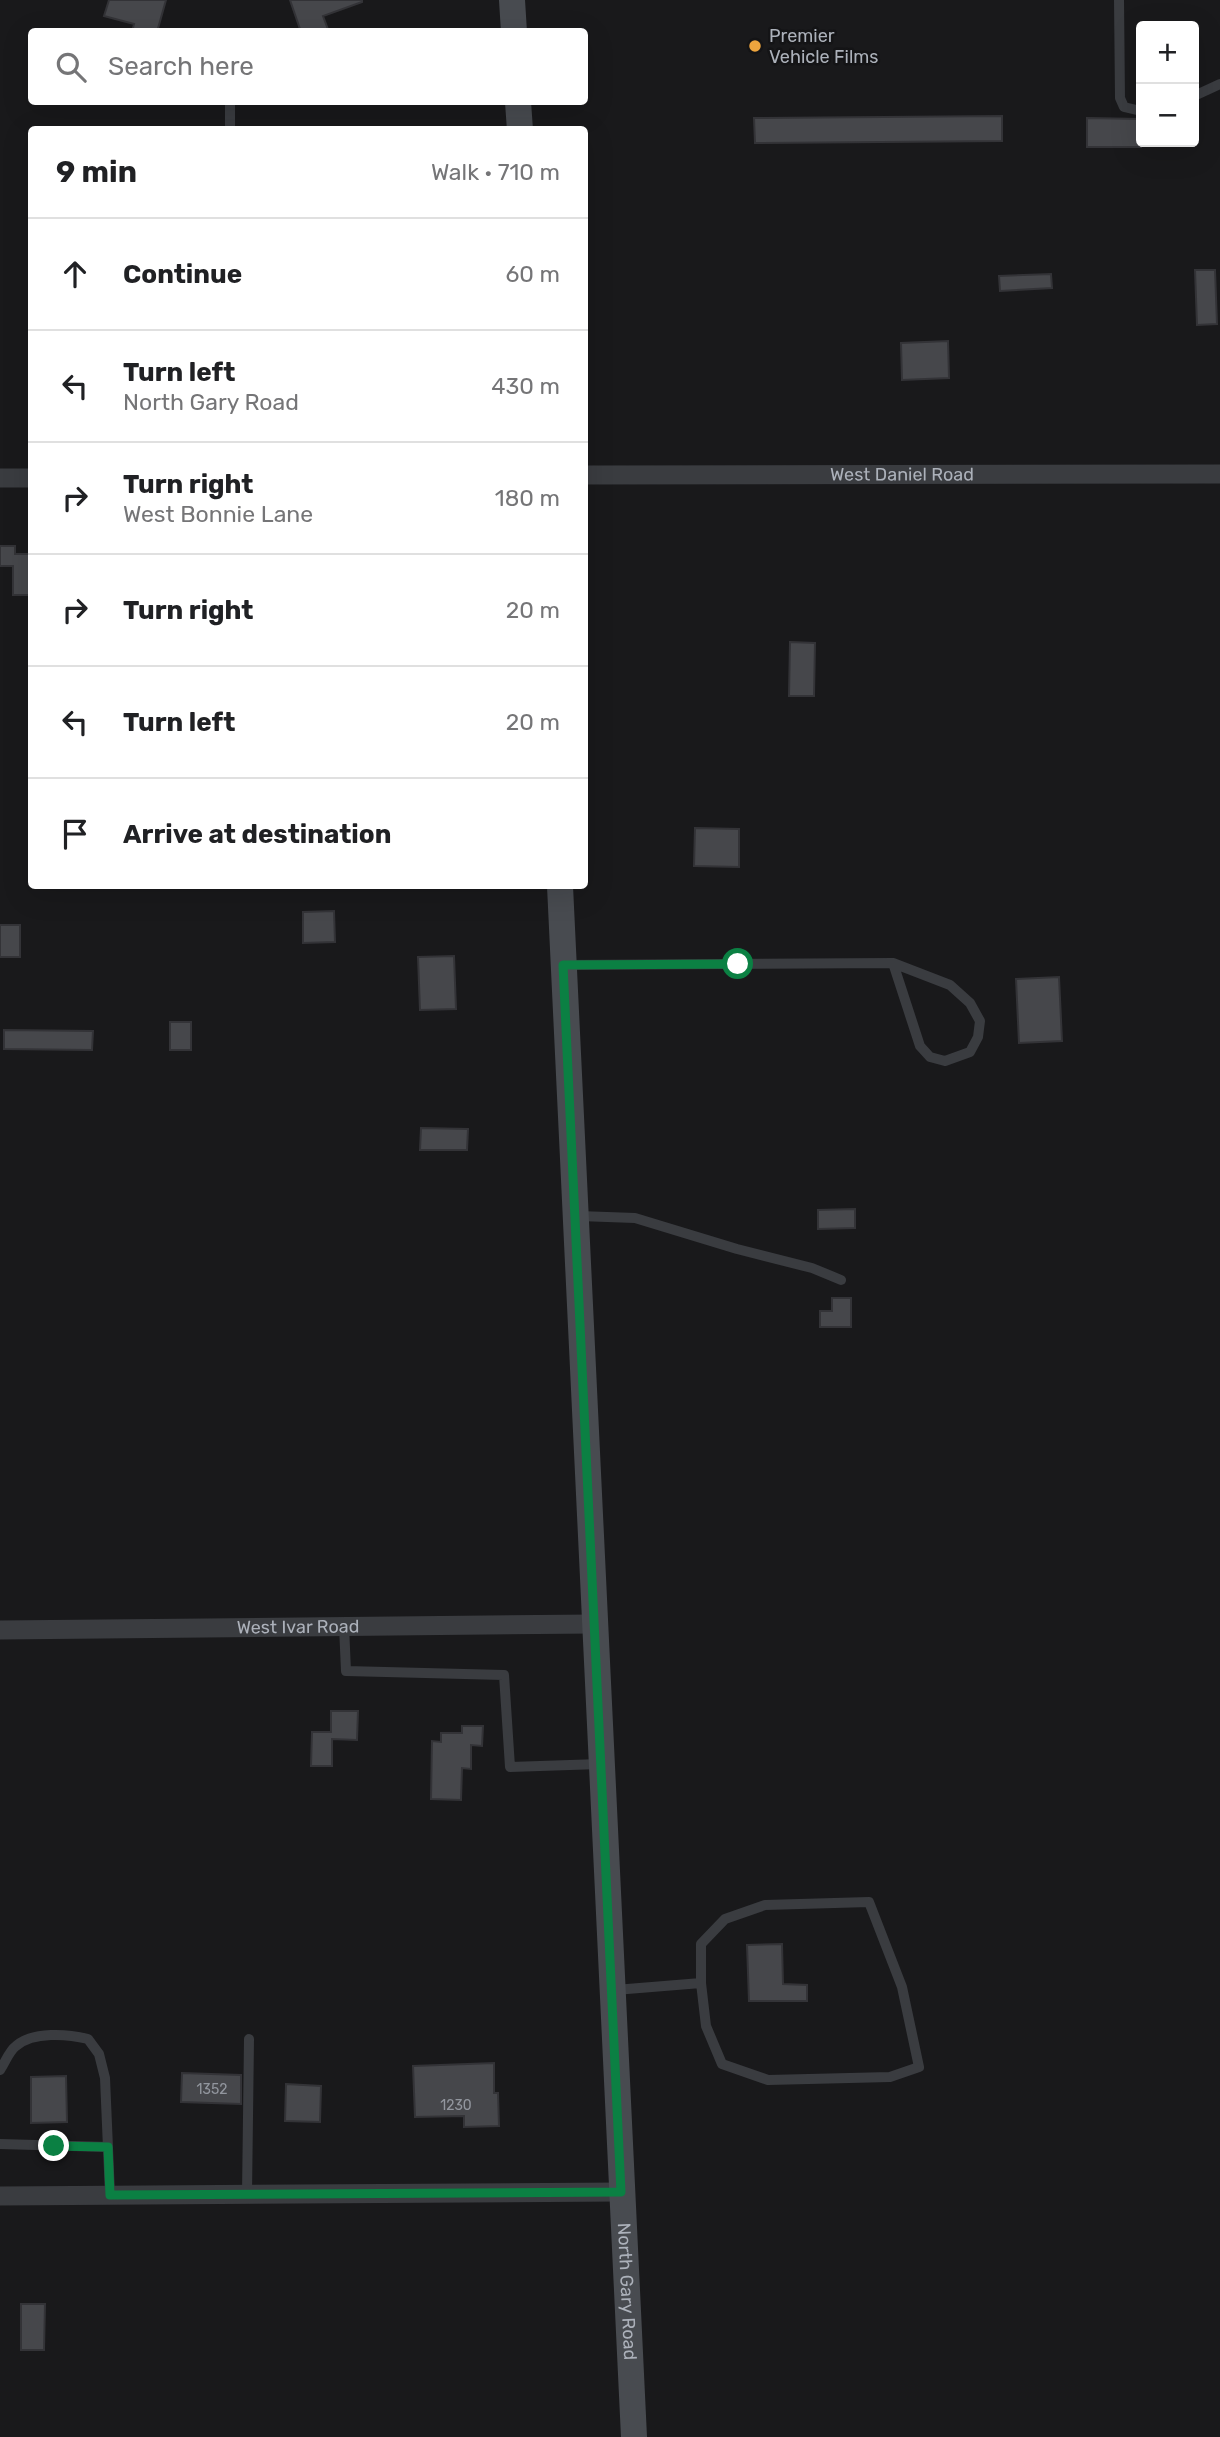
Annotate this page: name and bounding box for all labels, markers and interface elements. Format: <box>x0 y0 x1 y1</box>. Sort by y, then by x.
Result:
map controls <box>1136 21 1199 147</box>
button: + <box>1136 21 1199 84</box>
place label: Premier Vehicle Films <box>769 25 878 68</box>
search box <box>28 28 588 105</box>
marker: Premier Vehicle Films <box>747 38 763 54</box>
icon: search <box>52 48 90 86</box>
text: Search here <box>108 51 254 82</box>
button: − <box>1136 84 1199 147</box>
text: 9 min <box>56 154 137 190</box>
text: Walk · 710 m <box>431 158 560 186</box>
icon: ahead <box>56 255 94 293</box>
text: Continue <box>123 259 242 290</box>
text: 60 m <box>505 260 560 288</box>
text: Turn left <box>123 357 235 388</box>
icon: left <box>56 367 94 405</box>
text: 430 m <box>491 372 560 400</box>
text: North Gary Road <box>123 388 299 416</box>
street label: West Daniel Road <box>830 463 974 486</box>
text: Turn right <box>123 469 253 500</box>
icon: right <box>56 479 94 517</box>
text: 180 m <box>495 484 560 512</box>
text: West Bonnie Lane <box>123 500 313 528</box>
icon: right <box>56 591 94 629</box>
text: Turn right <box>123 595 253 626</box>
text: 20 m <box>506 596 560 624</box>
icon: left <box>56 703 94 741</box>
text: Turn left <box>123 707 235 738</box>
text: 20 m <box>506 708 560 736</box>
icon: arrive <box>56 815 94 853</box>
text: Arrive at destination <box>123 819 391 850</box>
route start <box>722 948 753 979</box>
street label: West Ivar Road <box>236 1615 359 1639</box>
house number: 1352 <box>197 2081 227 2098</box>
house number: 1230 <box>440 2097 472 2114</box>
route end <box>38 2130 69 2161</box>
street label: North Gary Road <box>613 2222 641 2361</box>

